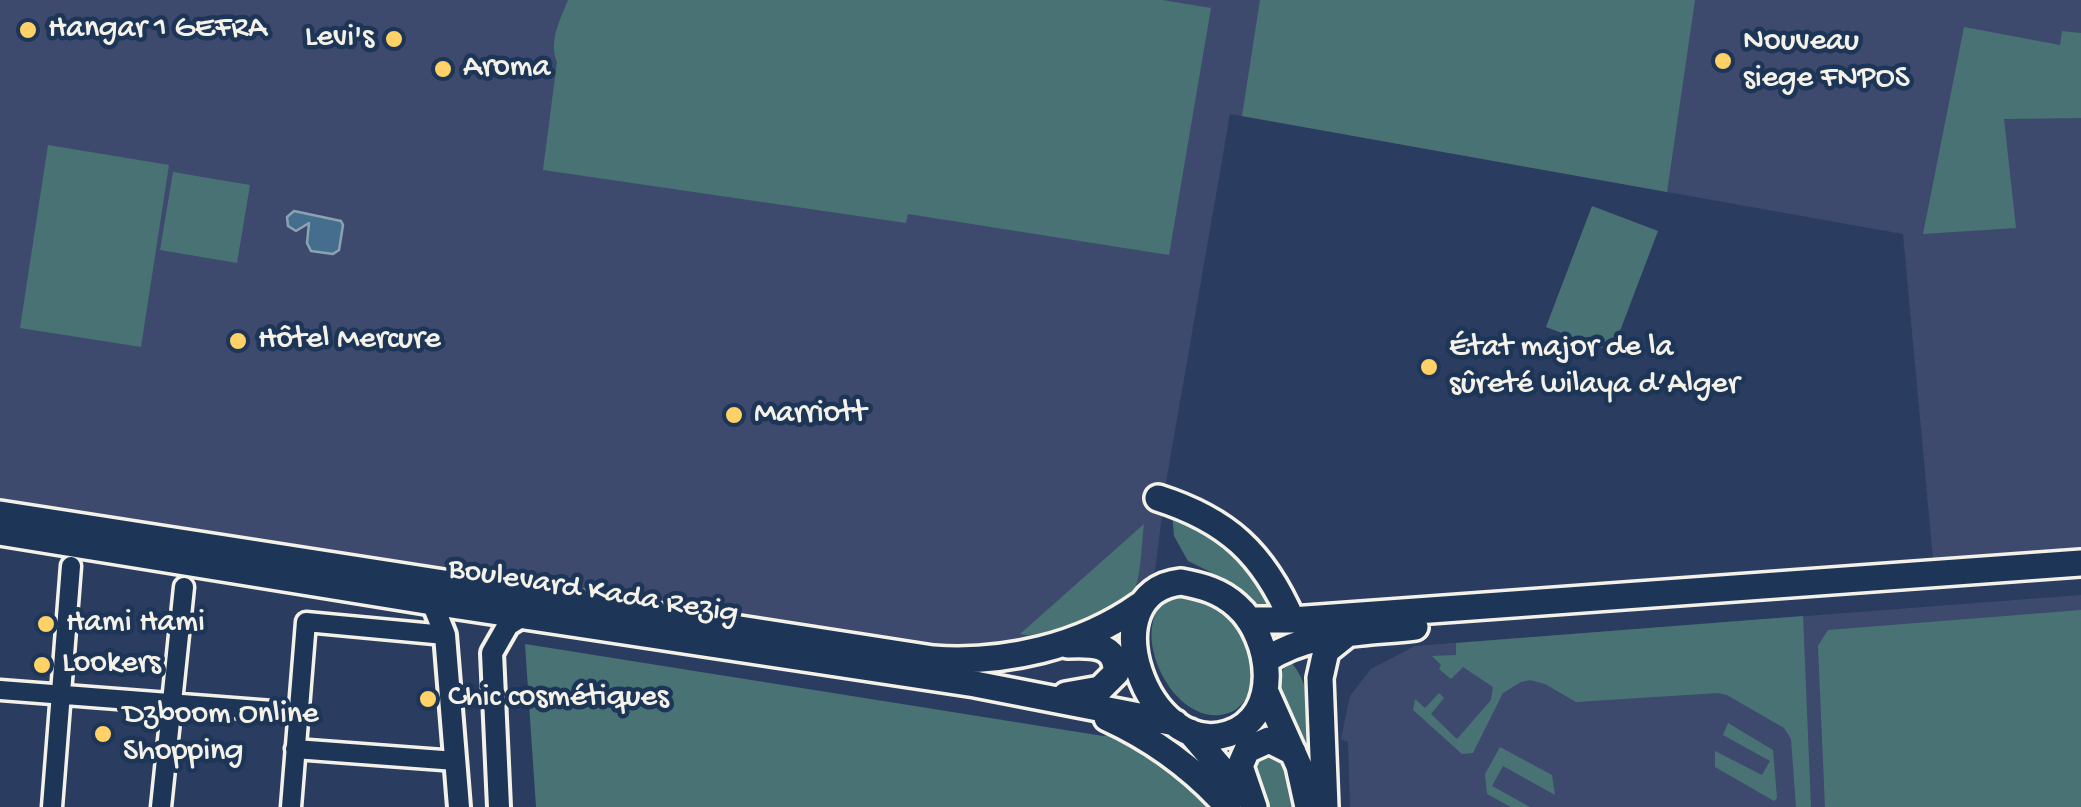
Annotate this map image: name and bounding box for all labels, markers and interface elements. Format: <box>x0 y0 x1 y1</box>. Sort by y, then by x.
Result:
place label: Hangar 1 GEFRA <box>48 11 267 49</box>
marker: Hangar 1 GEFRA <box>17 19 39 41</box>
place label: Levi's <box>305 20 374 58</box>
place label: Nouveau siege FNPOS <box>1743 24 1910 99</box>
marker: Levi's <box>383 28 405 50</box>
place label: Aroma <box>463 50 550 88</box>
marker: Nouveau siege FNPOS <box>1712 50 1734 72</box>
marker: Aroma <box>432 58 454 80</box>
place label: Hôtel Mercure <box>258 322 441 360</box>
marker: Hôtel Mercure <box>227 330 249 352</box>
place label: État major de la sûreté wilaya d’Alger <box>1449 330 1739 405</box>
marker: État major de la sûreté wilaya d’Alger <box>1418 356 1440 378</box>
place label: Marriott <box>754 396 866 434</box>
marker: Marriott <box>723 404 745 426</box>
street label: Boulevard Kada Rezig <box>445 551 741 635</box>
place label: Hami Hami <box>66 605 205 643</box>
marker: Hami Hami <box>35 613 57 635</box>
place label: Lookers <box>62 646 161 684</box>
marker: Lookers <box>31 654 53 676</box>
place label: Chic cosmétiques <box>448 680 669 718</box>
marker: Chic cosmétiques <box>417 688 439 710</box>
place label: Dzboom Online Shopping <box>123 697 319 772</box>
marker: Dzboom Online Shopping <box>92 723 114 745</box>

